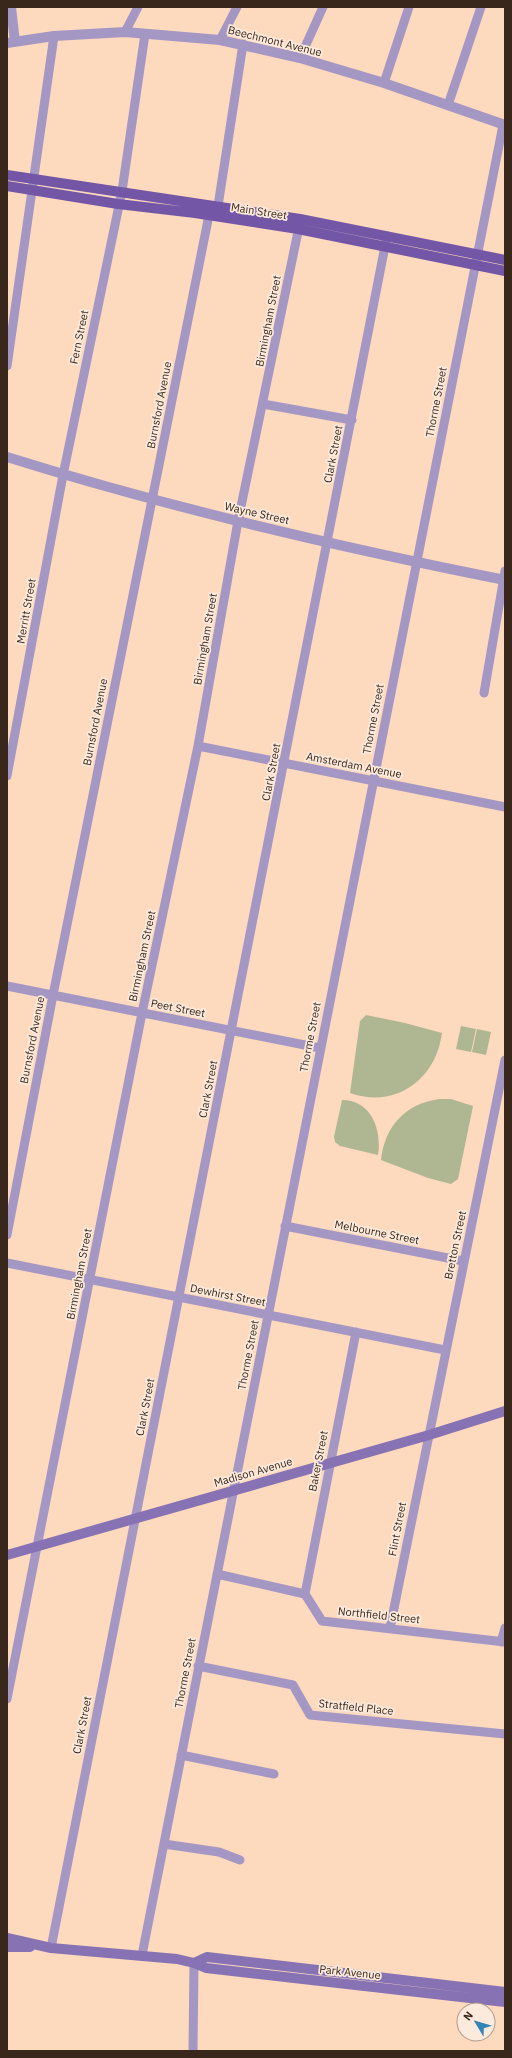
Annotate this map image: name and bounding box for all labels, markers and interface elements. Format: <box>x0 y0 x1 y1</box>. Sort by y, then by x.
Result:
street label: Beechmont Avenue <box>227 23 323 59</box>
street label: Main Street <box>230 200 288 222</box>
street label: Birmingham Street <box>252 274 284 368</box>
street label: Fern Street <box>66 309 92 365</box>
street label: Burnsford Avenue <box>144 360 174 450</box>
street label: Thorme Street <box>422 366 450 438</box>
street label: Clark Street <box>321 424 345 484</box>
street label: Wayne Street <box>223 499 291 527</box>
street label: Merritt Street <box>13 577 39 645</box>
street label: Birmingham Street <box>190 592 220 686</box>
street label: Burnsford Avenue <box>80 677 110 767</box>
street label: Thorme Street <box>359 683 387 755</box>
street label: Clark Street <box>259 742 283 802</box>
street label: Amsterdam Avenue <box>305 749 403 781</box>
street label: Birmingham Street <box>125 909 159 1003</box>
street label: Burnsford Avenue <box>17 995 47 1085</box>
street label: Peet Street <box>150 996 207 1020</box>
street label: Thorme Street <box>296 1001 324 1073</box>
street label: Clark Street <box>196 1059 220 1119</box>
street label: Bretton Street <box>441 1209 469 1281</box>
street label: Melbourne Street <box>334 1217 421 1247</box>
street label: Birmingham Street <box>63 1227 95 1321</box>
street label: Dewhirst Street <box>189 1281 267 1309</box>
street label: Thorme Street <box>234 1319 262 1391</box>
street label: Clark Street <box>133 1377 157 1437</box>
street label: Baker Street <box>305 1429 331 1493</box>
street label: Madison Avenue <box>212 1454 294 1490</box>
street label: Flint Street <box>385 1501 409 1557</box>
street label: Northfield Street <box>337 1604 421 1626</box>
street label: Thorme Street <box>171 1637 199 1709</box>
street label: Clark Street <box>70 1695 94 1755</box>
street label: Stratfield Place <box>318 1696 394 1718</box>
street label: Park Avenue <box>319 1962 381 1982</box>
north arrow <box>456 2002 496 2042</box>
text: N <box>460 2008 476 2023</box>

